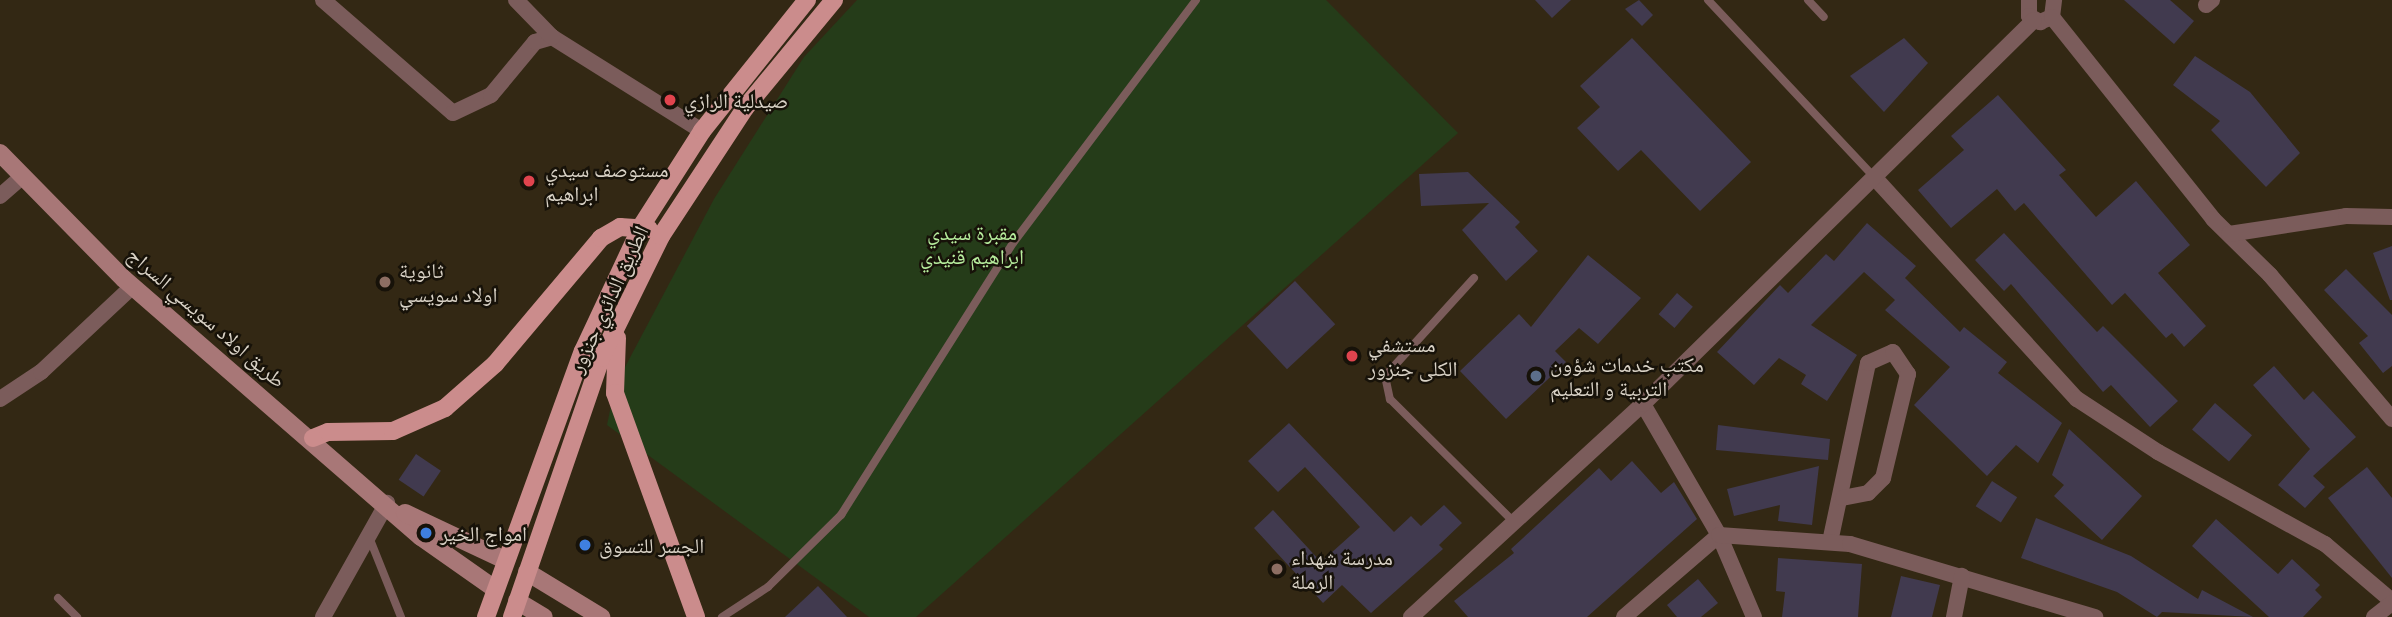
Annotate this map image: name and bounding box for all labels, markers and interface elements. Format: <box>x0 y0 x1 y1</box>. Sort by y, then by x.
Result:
place label: صيدلية الرازي <box>684 87 788 113</box>
marker: صيدلية الرازي <box>662 92 678 108</box>
place label: مستوصف سيدي ابراهيم <box>545 156 669 206</box>
marker: مستوصف سيدي ابراهيم <box>519 171 539 191</box>
park label: مقبرة سيدي ابراهيم قنيدي <box>920 219 1024 269</box>
street label: الطريق الدائري جنزور <box>563 222 653 376</box>
street label: طريق اولاد سويسي السراج <box>123 241 291 393</box>
place label: ثانوية اولاد سويسي <box>399 257 497 307</box>
marker: ثانوية اولاد سويسي <box>377 274 393 290</box>
place label: مستشفي الكلى جنزور <box>1368 331 1457 381</box>
marker: مستشفي الكلى جنزور <box>1342 346 1362 366</box>
place label: مكتب خدمات شؤون التربية و التعليم <box>1550 351 1704 401</box>
marker: مكتب خدمات شؤون التربية و التعليم <box>1528 368 1544 384</box>
place label: امواج الخير <box>440 520 527 546</box>
marker: امواج الخير <box>418 525 434 541</box>
place label: الجسر للتسوق <box>599 532 704 558</box>
marker: الجسر للتسوق <box>577 537 593 553</box>
place label: مدرسة شهداء الرملة <box>1291 544 1393 594</box>
marker: مدرسة شهداء الرملة <box>1269 561 1285 577</box>

